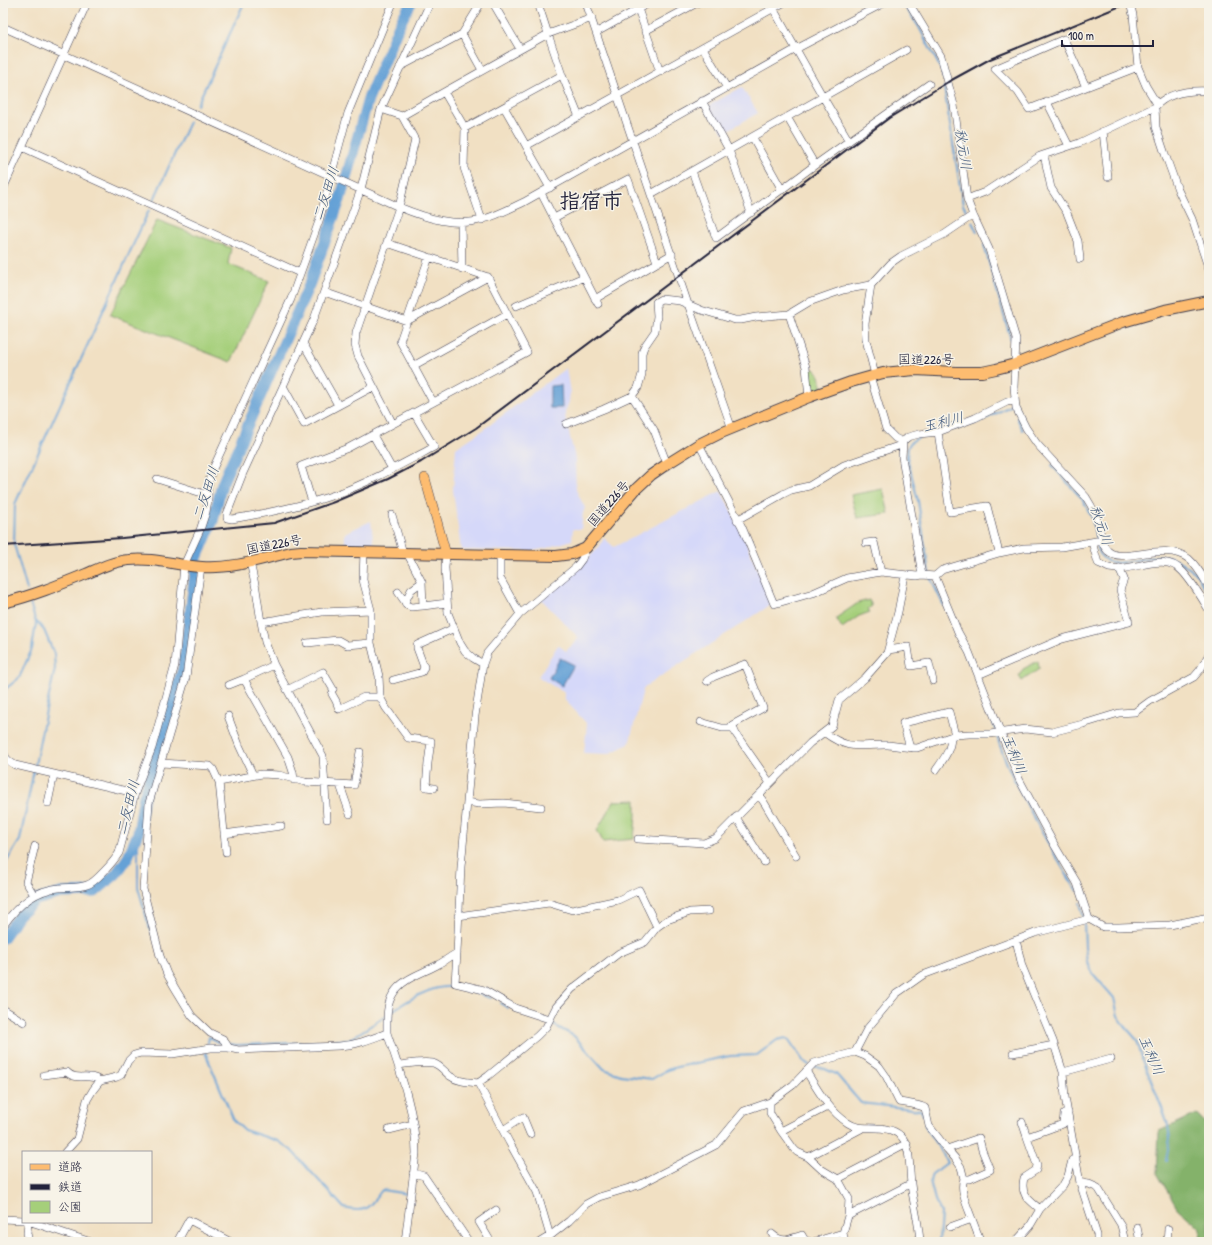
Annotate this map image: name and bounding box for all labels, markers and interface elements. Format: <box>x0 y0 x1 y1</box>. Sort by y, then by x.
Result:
scale bar <box>1062 22 1153 48</box>
text: 100 m <box>1068 27 1094 44</box>
water label: 秋元川 <box>951 127 977 171</box>
water label: 二反田川 <box>307 163 343 223</box>
district label: 指宿市 <box>560 186 623 215</box>
street label: 国道226号 <box>898 350 954 368</box>
water label: 玉利川 <box>920 407 966 435</box>
water label: 二反田川 <box>187 463 223 523</box>
street label: 国道226号 <box>583 476 633 530</box>
water label: 秋元川 <box>1086 502 1118 548</box>
street label: 国道226号 <box>245 530 303 558</box>
water label: 玉利川 <box>998 731 1032 777</box>
water label: 二反田川 <box>111 778 143 836</box>
water label: 玉利川 <box>1135 1032 1169 1078</box>
legend <box>22 1151 152 1223</box>
text: 道路 <box>58 1158 82 1175</box>
text: 鉄道 <box>58 1178 82 1195</box>
text: 公園 <box>58 1198 82 1215</box>

